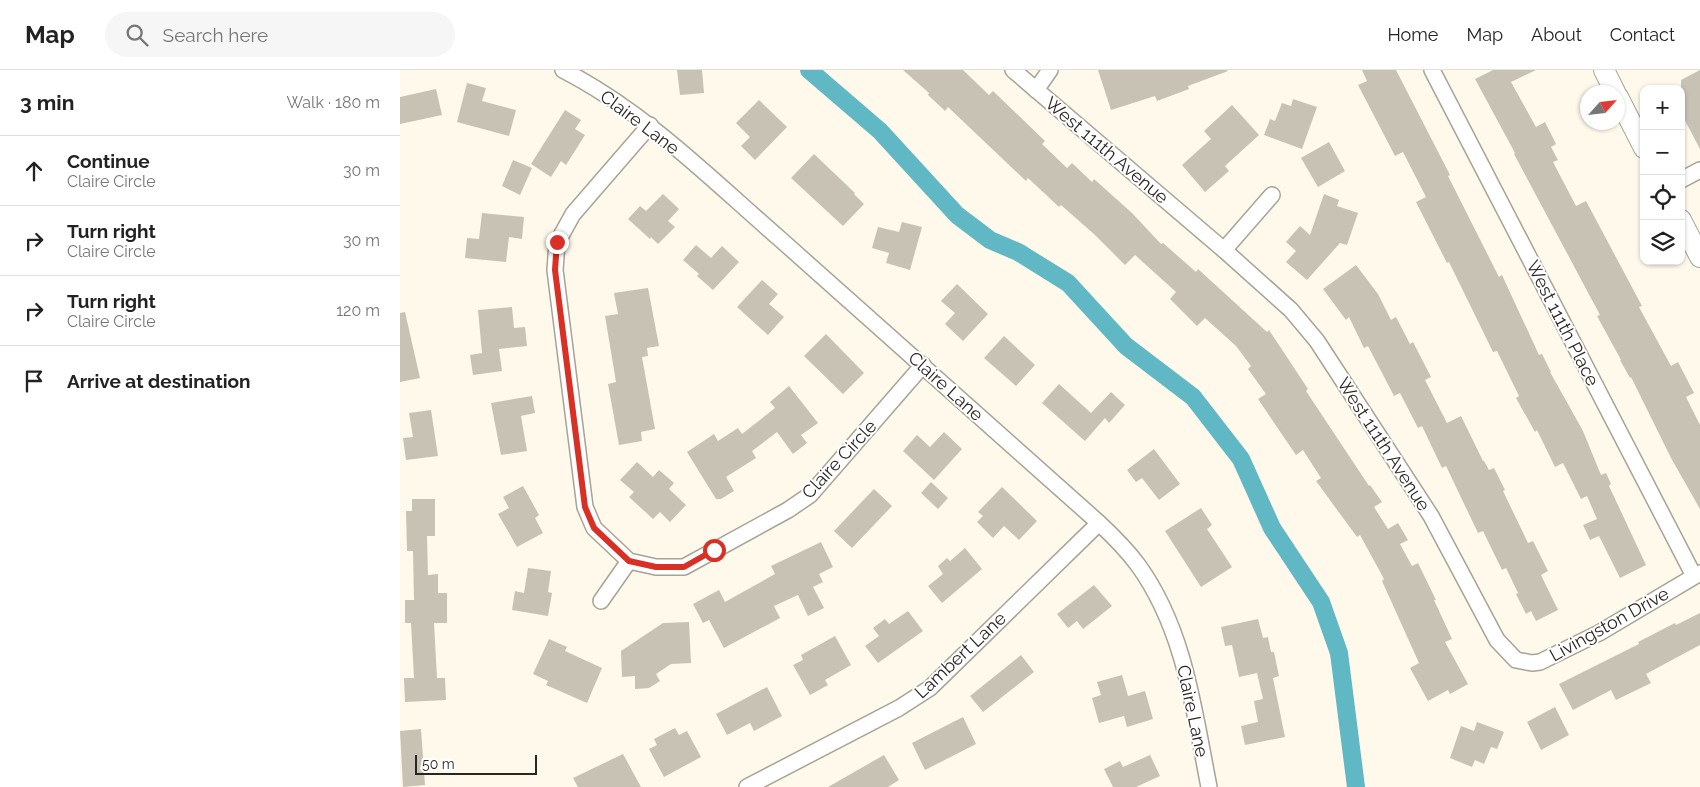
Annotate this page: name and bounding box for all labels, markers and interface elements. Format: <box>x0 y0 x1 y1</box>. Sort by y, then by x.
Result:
search box <box>105 12 455 57</box>
text: Map <box>25 20 75 49</box>
icon: search <box>123 21 151 49</box>
text: Search here <box>163 24 268 46</box>
text: Home <box>1387 24 1438 45</box>
text: Map <box>1466 24 1503 45</box>
text: About <box>1531 24 1582 45</box>
text: Contact <box>1610 24 1675 45</box>
street label: Claire Lane <box>596 85 684 159</box>
north arrow <box>1580 85 1625 130</box>
map controls <box>1640 85 1685 265</box>
button: + <box>1640 85 1685 130</box>
text: 3 min <box>20 90 74 115</box>
street label: West 111th Avenue <box>1041 92 1173 208</box>
text: Walk · 180 m <box>286 93 380 112</box>
button: − <box>1640 130 1685 175</box>
text: Continue <box>67 150 150 172</box>
icon: ahead <box>20 157 48 185</box>
text: 30 m <box>343 161 380 180</box>
text: Claire Circle <box>67 172 156 191</box>
button: locate <box>1640 175 1685 220</box>
text: Turn right <box>67 220 156 242</box>
button: layers <box>1640 220 1685 265</box>
icon: right <box>20 227 48 255</box>
text: 30 m <box>343 231 380 250</box>
route end <box>546 231 569 254</box>
text: Claire Circle <box>67 242 156 261</box>
street label: West 111th Place <box>1522 257 1604 390</box>
text: Turn right <box>67 290 156 312</box>
icon: right <box>20 297 48 325</box>
text: 120 m <box>336 301 380 320</box>
text: Claire Circle <box>67 312 156 331</box>
street label: Claire Lane <box>904 347 988 425</box>
icon: arrive <box>20 367 48 395</box>
text: Arrive at destination <box>67 370 251 392</box>
street label: West 111th Avenue <box>1333 374 1435 515</box>
street label: Claire Circle <box>797 415 881 503</box>
route start <box>703 539 726 562</box>
street label: Livingston Drive <box>1546 582 1673 665</box>
street label: Lambert Lane <box>910 607 1010 703</box>
street label: Claire Lane <box>1173 663 1213 759</box>
scale bar <box>415 752 538 775</box>
text: 50 m <box>422 756 455 772</box>

